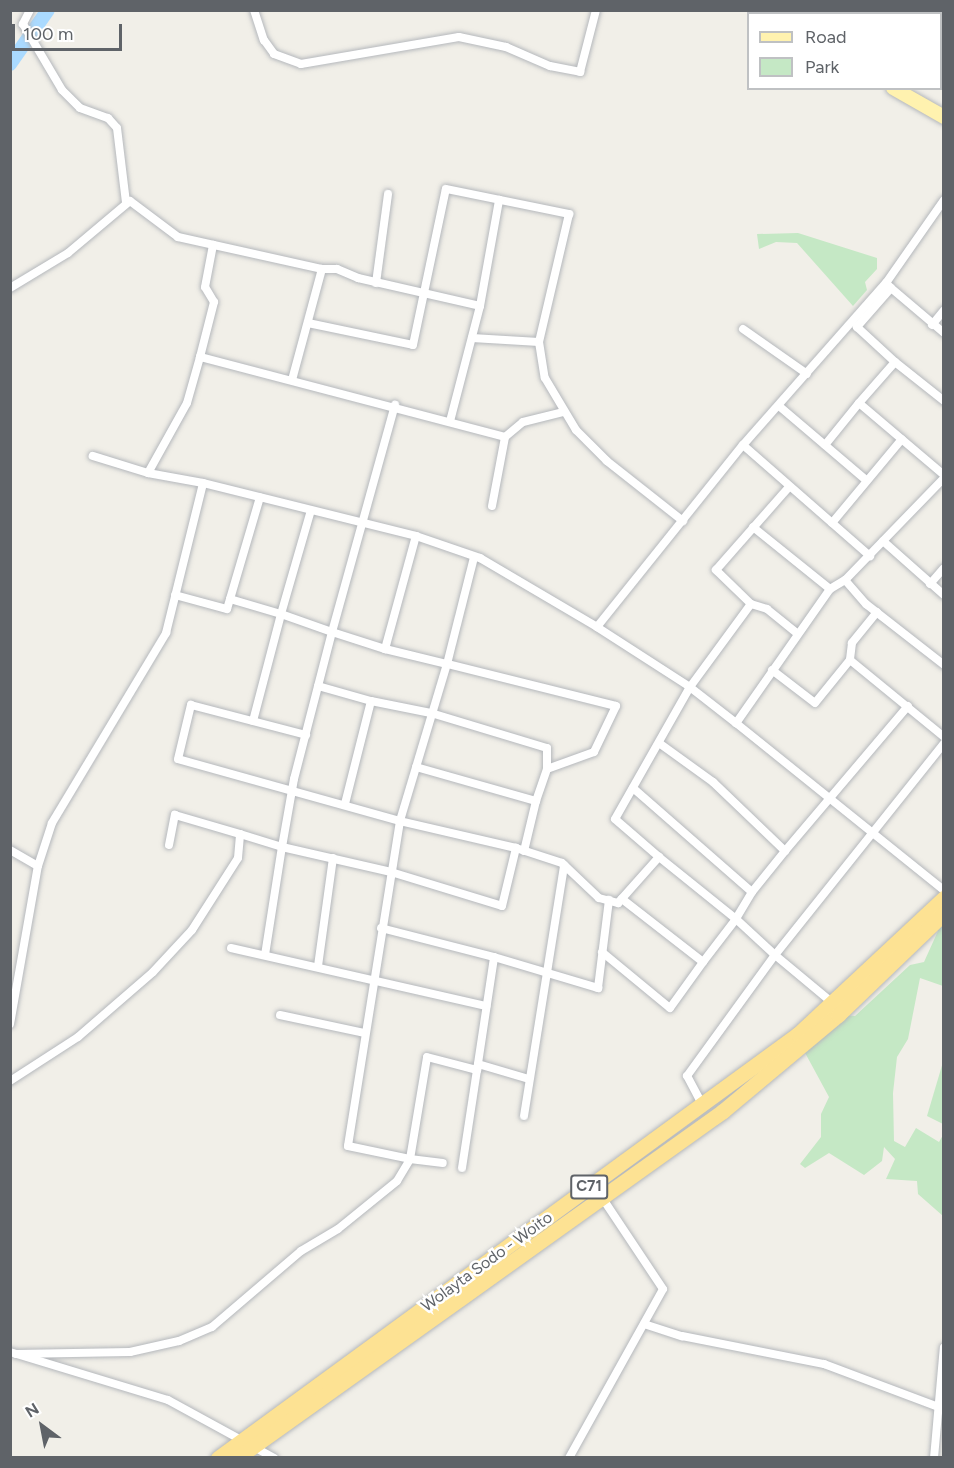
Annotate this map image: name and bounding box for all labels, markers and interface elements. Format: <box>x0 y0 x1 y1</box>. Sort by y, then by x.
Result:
scale bar <box>15 12 124 50</box>
legend <box>747 12 942 90</box>
text: 100 m <box>23 23 73 45</box>
text: Road <box>805 26 846 48</box>
text: Park <box>805 56 839 78</box>
road number: C71 <box>570 1175 608 1199</box>
street label: Wolayta Sodo - Woito <box>418 1208 556 1316</box>
north arrow <box>12 1396 72 1456</box>
text: N <box>22 1399 42 1422</box>

